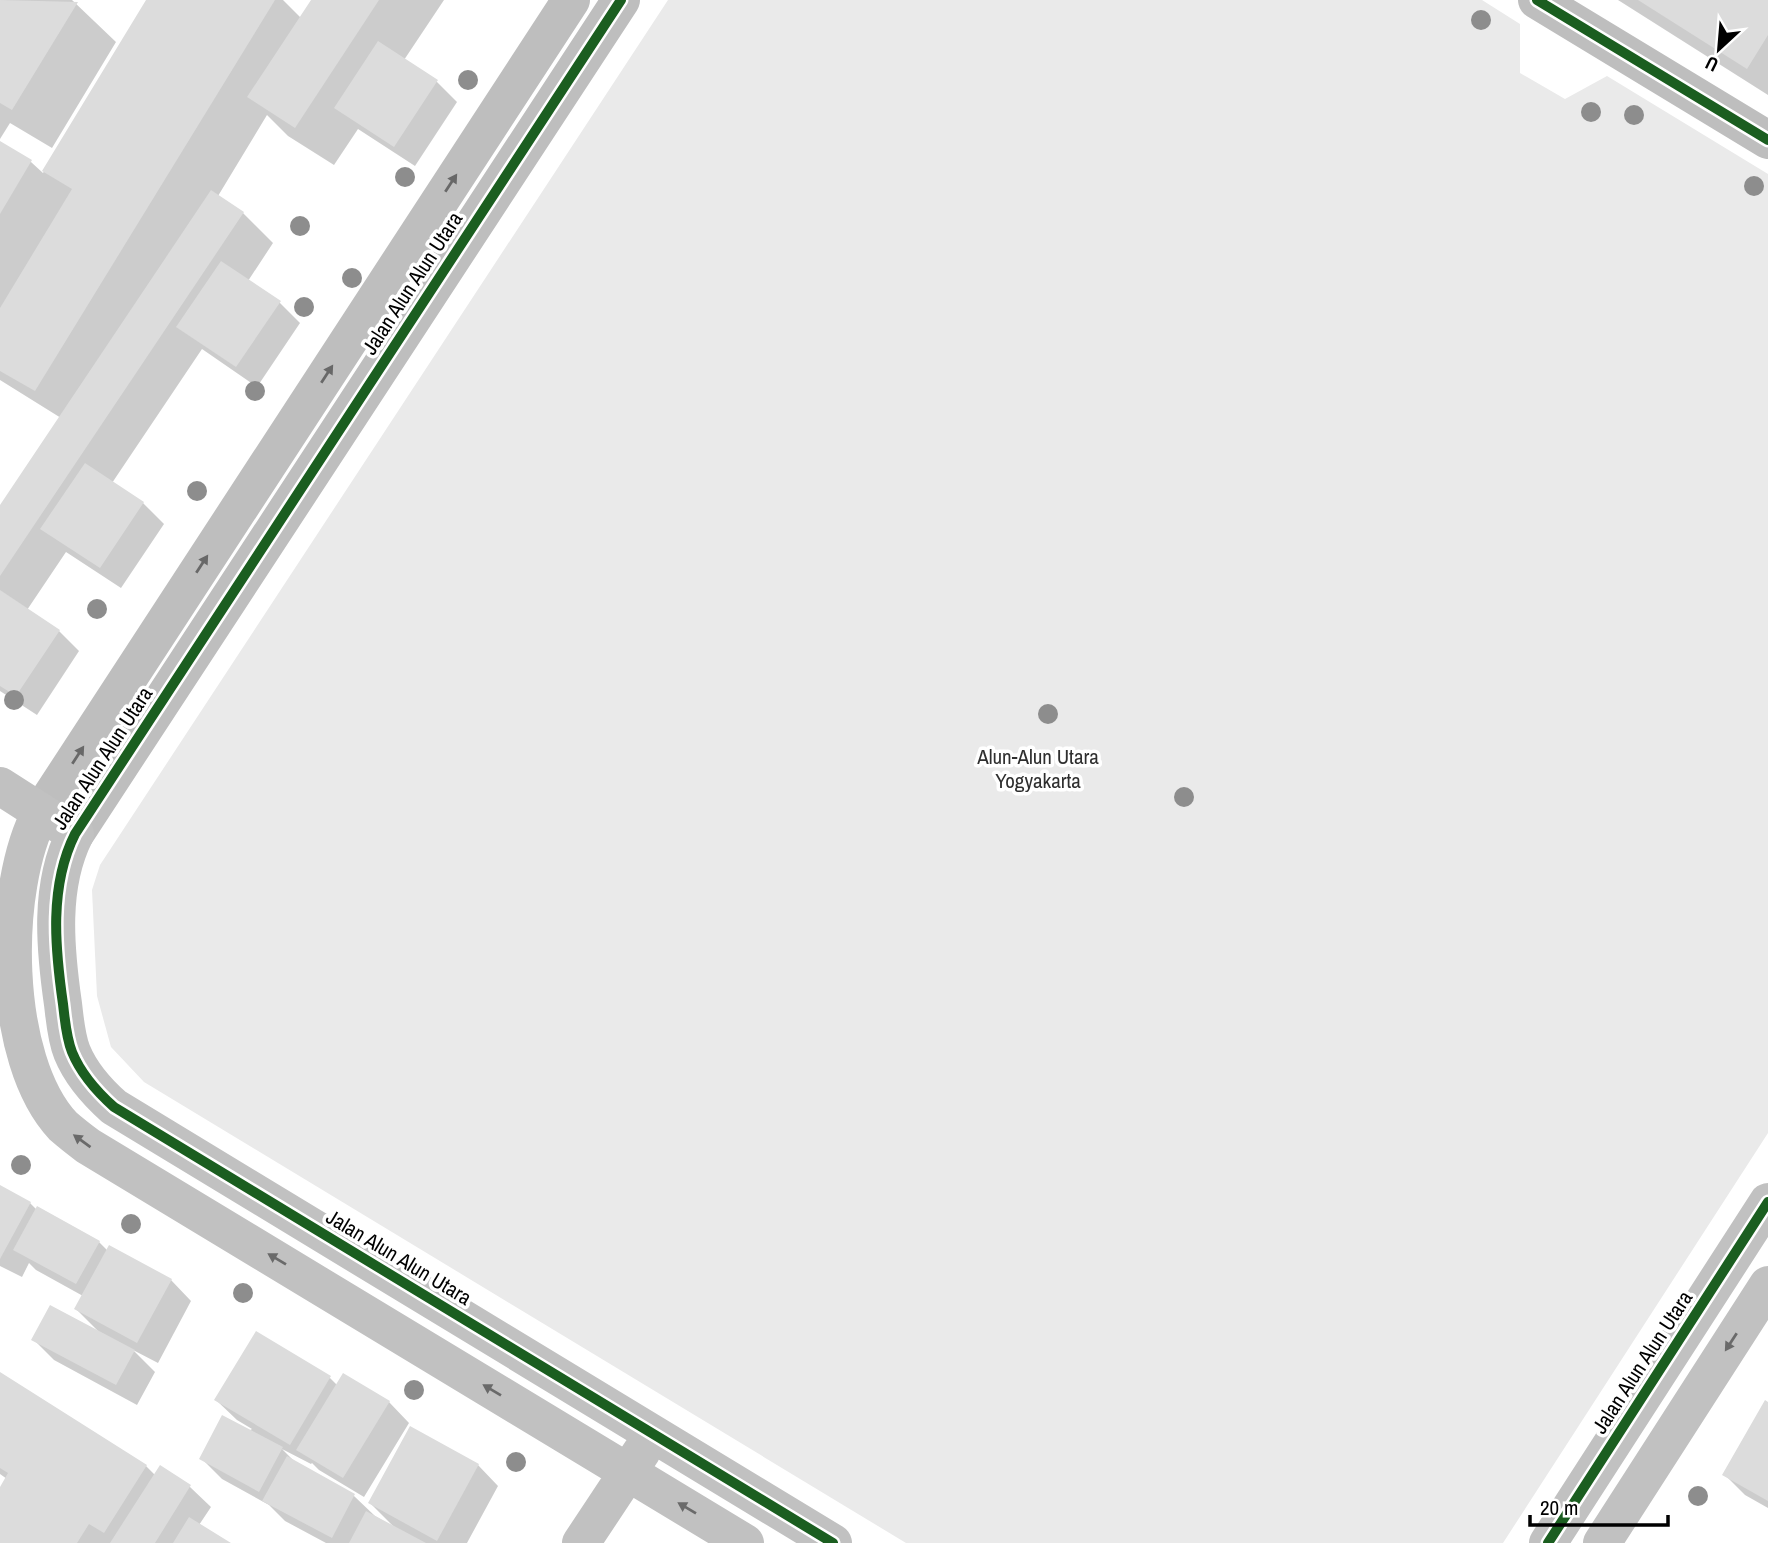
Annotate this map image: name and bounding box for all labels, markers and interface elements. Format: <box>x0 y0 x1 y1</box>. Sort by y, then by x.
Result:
north arrow <box>1684 14 1754 84</box>
text: U <box>1701 50 1722 78</box>
one-way arrow <box>444 174 457 193</box>
street label: Jalan Alun Alun Utara <box>355 206 469 360</box>
one-way arrow <box>320 364 333 383</box>
one-way arrow <box>196 554 209 574</box>
street label: Jalan Alun Alun Utara <box>45 681 159 835</box>
park label: Alun-Alun Utara Yogyakarta <box>976 742 1099 795</box>
one-way arrow <box>71 745 84 764</box>
one-way arrow <box>73 1134 91 1148</box>
street label: Jalan Alun Alun Utara <box>321 1202 477 1312</box>
one-way arrow <box>267 1253 286 1265</box>
street label: Jalan Alun Alun Utara <box>1585 1285 1699 1439</box>
one-way arrow <box>1725 1333 1738 1352</box>
one-way arrow <box>482 1384 502 1397</box>
scale bar <box>1530 1484 1668 1528</box>
text: 20 m <box>1540 1493 1578 1522</box>
one-way arrow <box>677 1501 696 1514</box>

